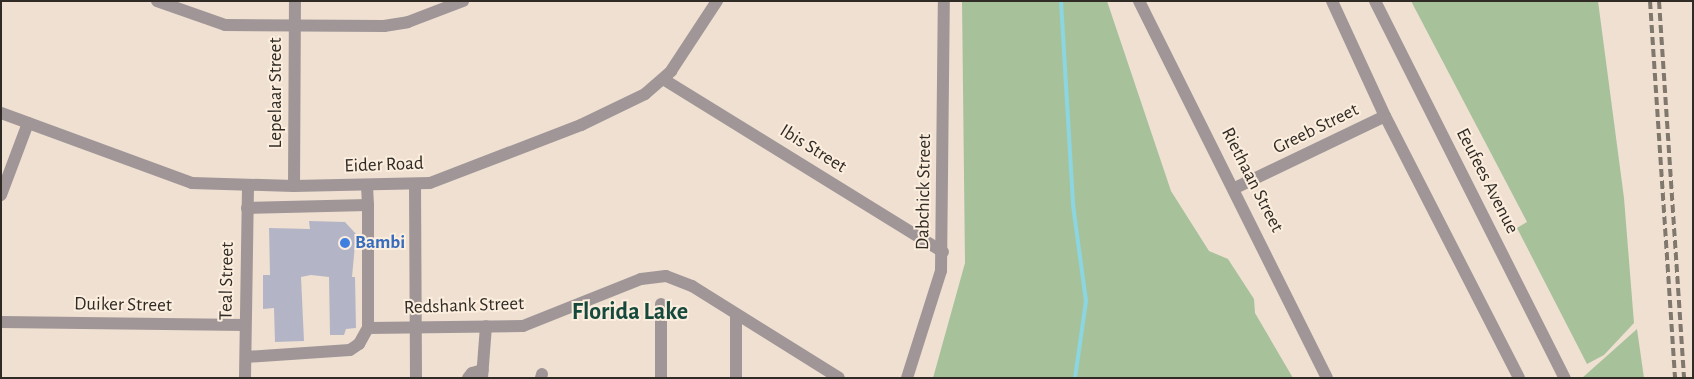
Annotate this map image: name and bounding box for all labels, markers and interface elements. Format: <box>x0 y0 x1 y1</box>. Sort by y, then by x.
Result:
street label: Lepelaar Street <box>265 38 287 148</box>
street label: Greeb Street <box>1270 99 1362 159</box>
street label: Ibis Street <box>775 120 851 178</box>
street label: Riethaan Street <box>1216 124 1288 236</box>
street label: Eeufees Avenue <box>1451 124 1523 238</box>
street label: Dabchick Street <box>912 134 936 250</box>
street label: Eider Road <box>344 152 424 178</box>
place label: Bambi <box>355 232 405 254</box>
marker: Bambi <box>339 237 351 249</box>
street label: Teal Street <box>215 242 239 320</box>
street label: Duiker Street <box>74 293 172 317</box>
street label: Redshank Street <box>403 293 525 319</box>
district label: Florida Lake <box>572 299 688 327</box>

